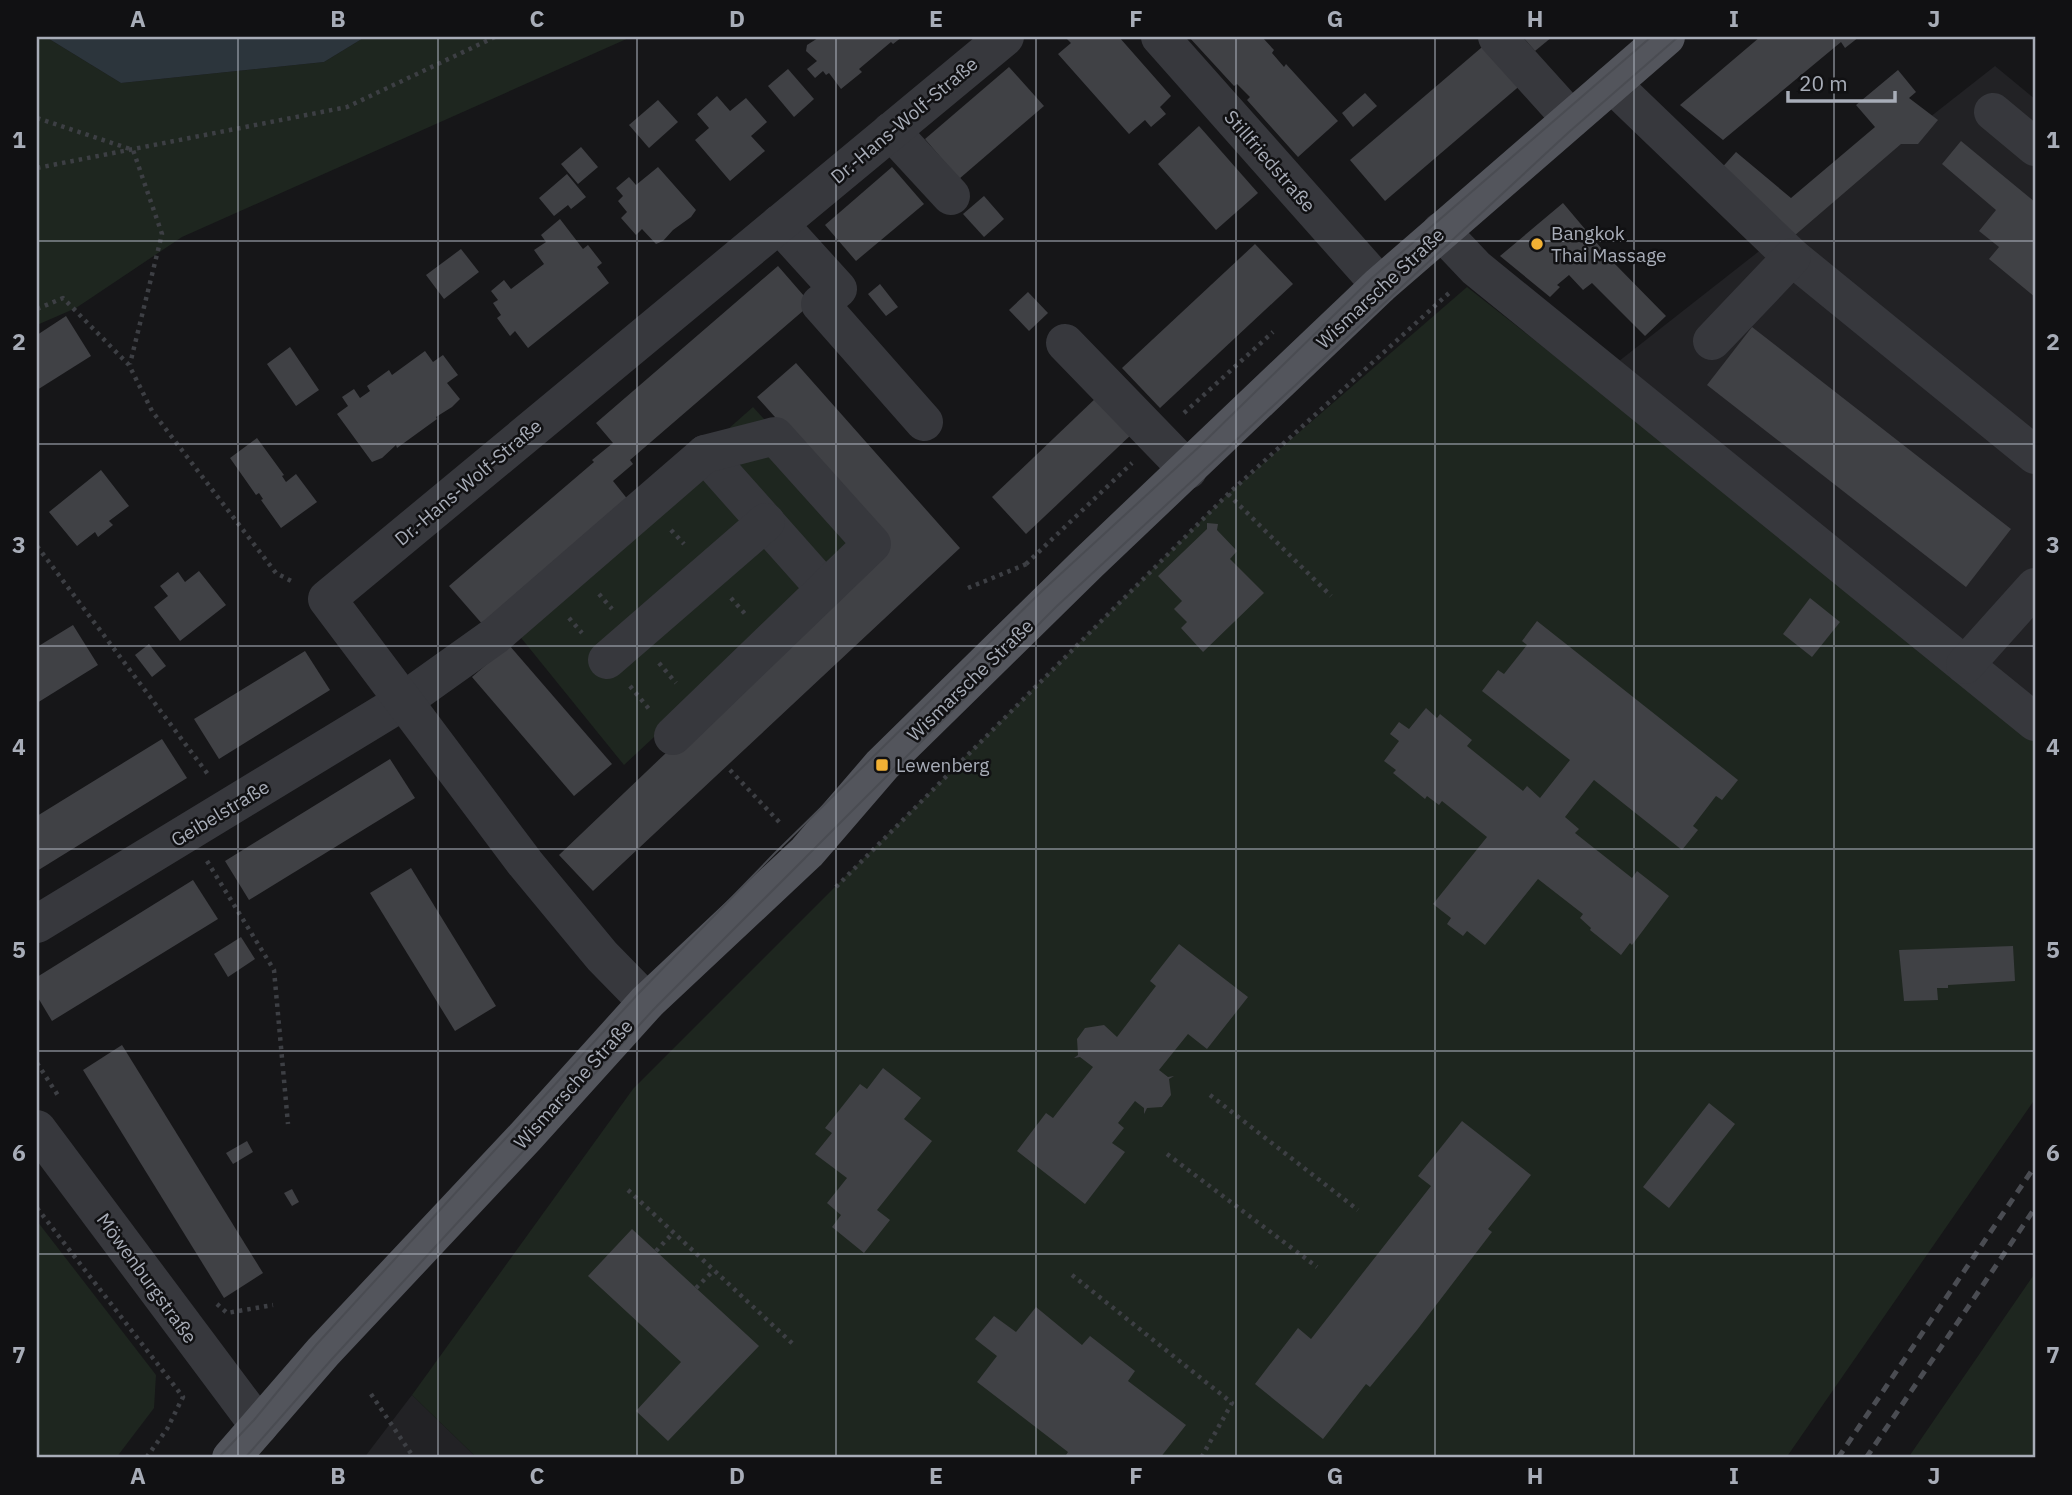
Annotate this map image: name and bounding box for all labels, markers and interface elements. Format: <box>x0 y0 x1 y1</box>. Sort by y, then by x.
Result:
text: A <box>130 3 146 33</box>
text: B <box>330 3 346 33</box>
text: C <box>530 3 545 33</box>
text: D <box>729 3 745 33</box>
text: E <box>929 3 943 33</box>
text: F <box>1129 3 1143 33</box>
text: G <box>1327 3 1343 33</box>
text: H <box>1527 3 1543 33</box>
text: I <box>1729 3 1739 33</box>
text: J <box>1928 3 1940 33</box>
street label: Dr.-Hans-Wolf-Straße <box>825 51 983 189</box>
scale bar <box>1788 60 1895 104</box>
text: 20 m <box>1799 69 1848 97</box>
street label: Stillfriedstraße <box>1219 105 1321 217</box>
text: 1 <box>12 124 26 154</box>
text: 1 <box>2046 124 2060 154</box>
place label: Bangkok Thai Massage <box>1551 221 1667 267</box>
street label: Wismarsche Straße <box>1311 222 1449 354</box>
marker: Bangkok Thai Massage <box>1529 236 1545 252</box>
text: 2 <box>12 326 26 356</box>
text: 2 <box>2046 326 2060 356</box>
street label: Dr.-Hans-Wolf-Straße <box>389 413 547 551</box>
text: 3 <box>12 529 26 559</box>
text: 3 <box>2046 529 2060 559</box>
street label: Wismarsche Straße <box>902 614 1038 746</box>
text: 4 <box>12 731 26 761</box>
text: 4 <box>2046 731 2060 761</box>
place label: Lewenberg <box>896 753 989 777</box>
marker: Lewenberg <box>874 757 890 773</box>
street label: Geibelstraße <box>166 774 274 852</box>
text: 5 <box>12 934 26 964</box>
text: 5 <box>2046 934 2060 964</box>
street label: Wismarsche Straße <box>508 1014 638 1154</box>
text: 6 <box>12 1137 26 1167</box>
text: 6 <box>2046 1137 2060 1167</box>
street label: Möwenburgstraße <box>92 1208 202 1348</box>
text: 7 <box>12 1339 26 1369</box>
text: 7 <box>2046 1339 2060 1369</box>
text: A <box>130 1460 146 1490</box>
text: B <box>330 1460 346 1490</box>
text: C <box>530 1460 545 1490</box>
text: D <box>729 1460 745 1490</box>
text: E <box>929 1460 943 1490</box>
text: F <box>1129 1460 1143 1490</box>
text: G <box>1327 1460 1343 1490</box>
text: H <box>1527 1460 1543 1490</box>
text: I <box>1729 1460 1739 1490</box>
text: J <box>1928 1460 1940 1490</box>

